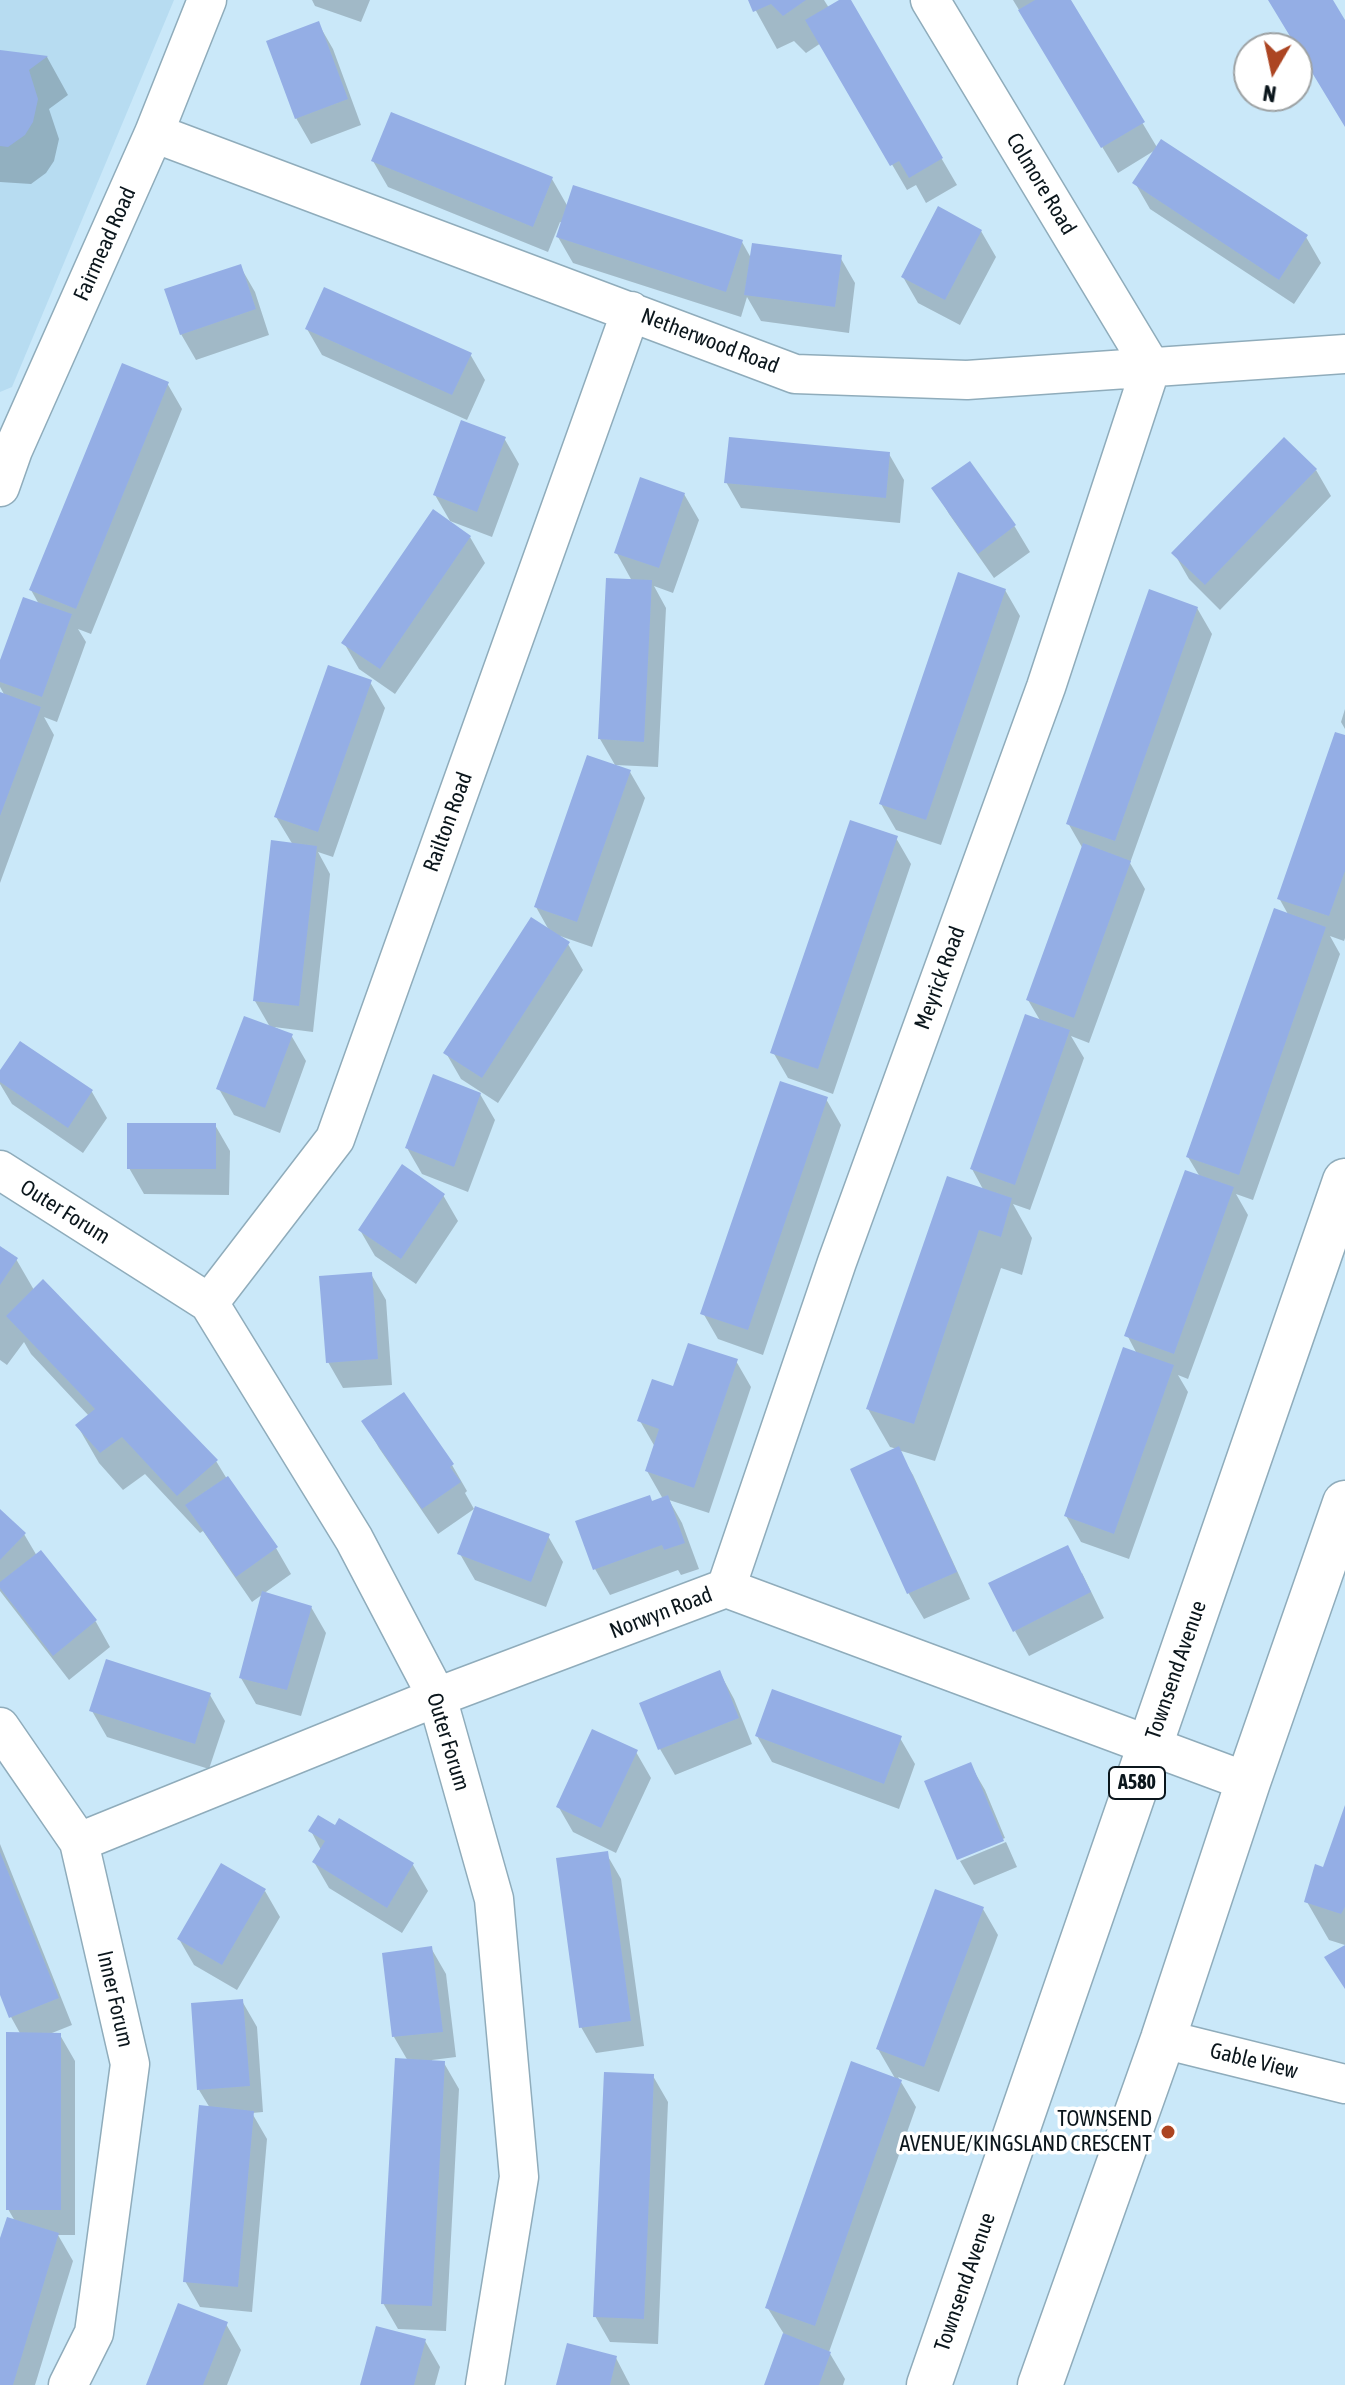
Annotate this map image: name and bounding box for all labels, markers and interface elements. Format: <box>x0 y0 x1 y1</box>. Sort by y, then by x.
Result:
north arrow <box>1233 32 1313 112</box>
text: N <box>1261 80 1278 108</box>
street label: Colmore Road <box>1000 128 1082 240</box>
street label: Fairmead Road <box>68 183 142 305</box>
street label: Netherwood Road <box>637 303 783 379</box>
street label: Railton Road <box>418 769 478 875</box>
street label: Meyrick Road <box>909 923 971 1033</box>
street label: Outer Forum <box>15 1174 115 1250</box>
street label: Norwyn Road <box>606 1581 716 1645</box>
street label: Townsend Avenue <box>1140 1597 1212 1743</box>
street label: Outer Forum <box>421 1690 475 1794</box>
road number: A580 <box>1109 1767 1165 1799</box>
street label: Inner Forum <box>91 1948 139 2050</box>
street label: Gable View <box>1207 2037 1301 2085</box>
place label: TOWNSEND AVENUE/KINGSLAND CRESCENT <box>899 2106 1152 2158</box>
marker: TOWNSEND AVENUE/KINGSLAND CRESCENT <box>1159 2123 1177 2141</box>
street label: Townsend Avenue <box>929 2209 1001 2355</box>

